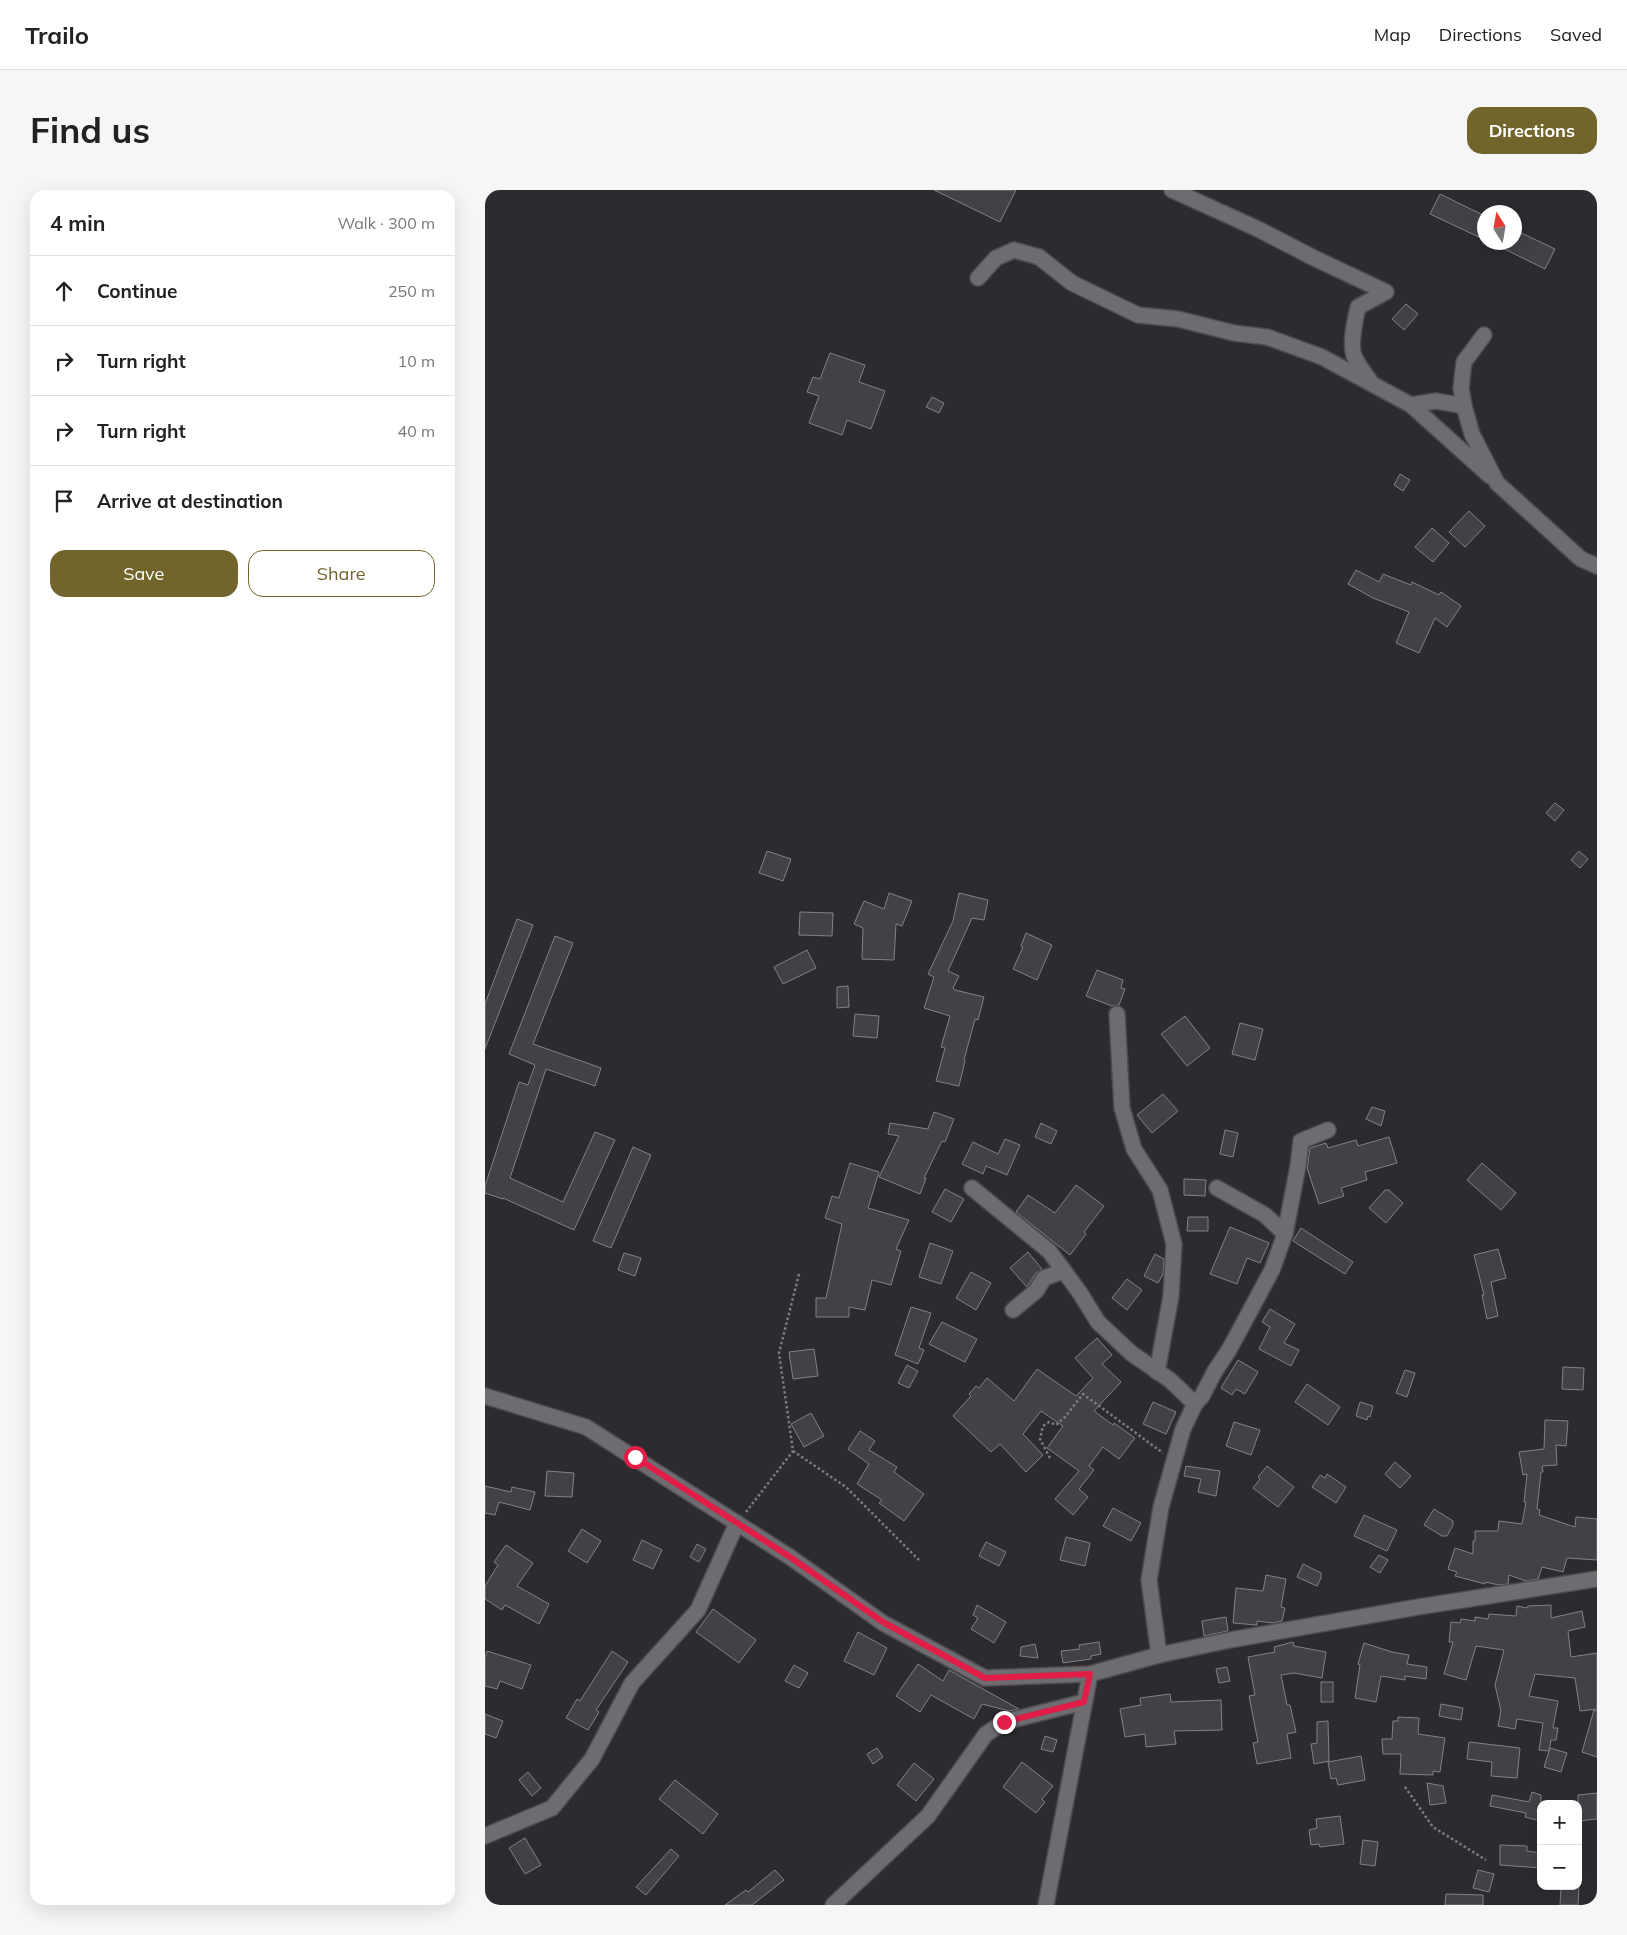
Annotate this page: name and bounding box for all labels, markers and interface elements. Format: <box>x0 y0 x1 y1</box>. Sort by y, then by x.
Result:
text: Trailo <box>25 20 89 50</box>
text: Map <box>1374 23 1411 46</box>
text: Directions <box>1439 23 1522 46</box>
text: Saved <box>1550 23 1602 46</box>
button: Directions <box>1467 107 1597 154</box>
text: Find us <box>30 108 150 152</box>
north arrow <box>1477 205 1522 250</box>
text: 4 min <box>50 210 105 236</box>
text: Walk · 300 m <box>337 213 435 233</box>
icon: ahead <box>50 277 78 305</box>
text: Continue <box>97 279 177 303</box>
text: 250 m <box>388 281 435 301</box>
icon: right <box>50 347 78 375</box>
text: Turn right <box>97 349 186 373</box>
text: 10 m <box>398 351 435 371</box>
icon: right <box>50 417 78 445</box>
text: Turn right <box>97 419 186 443</box>
text: 40 m <box>398 421 435 441</box>
icon: arrive <box>50 487 78 515</box>
text: Arrive at destination <box>97 489 283 513</box>
button: Save <box>50 550 238 597</box>
button: Share <box>248 550 435 597</box>
route start <box>624 1446 647 1469</box>
route end <box>993 1711 1016 1734</box>
map controls <box>1537 1800 1582 1890</box>
button: + <box>1537 1800 1582 1845</box>
button: − <box>1537 1845 1582 1890</box>

